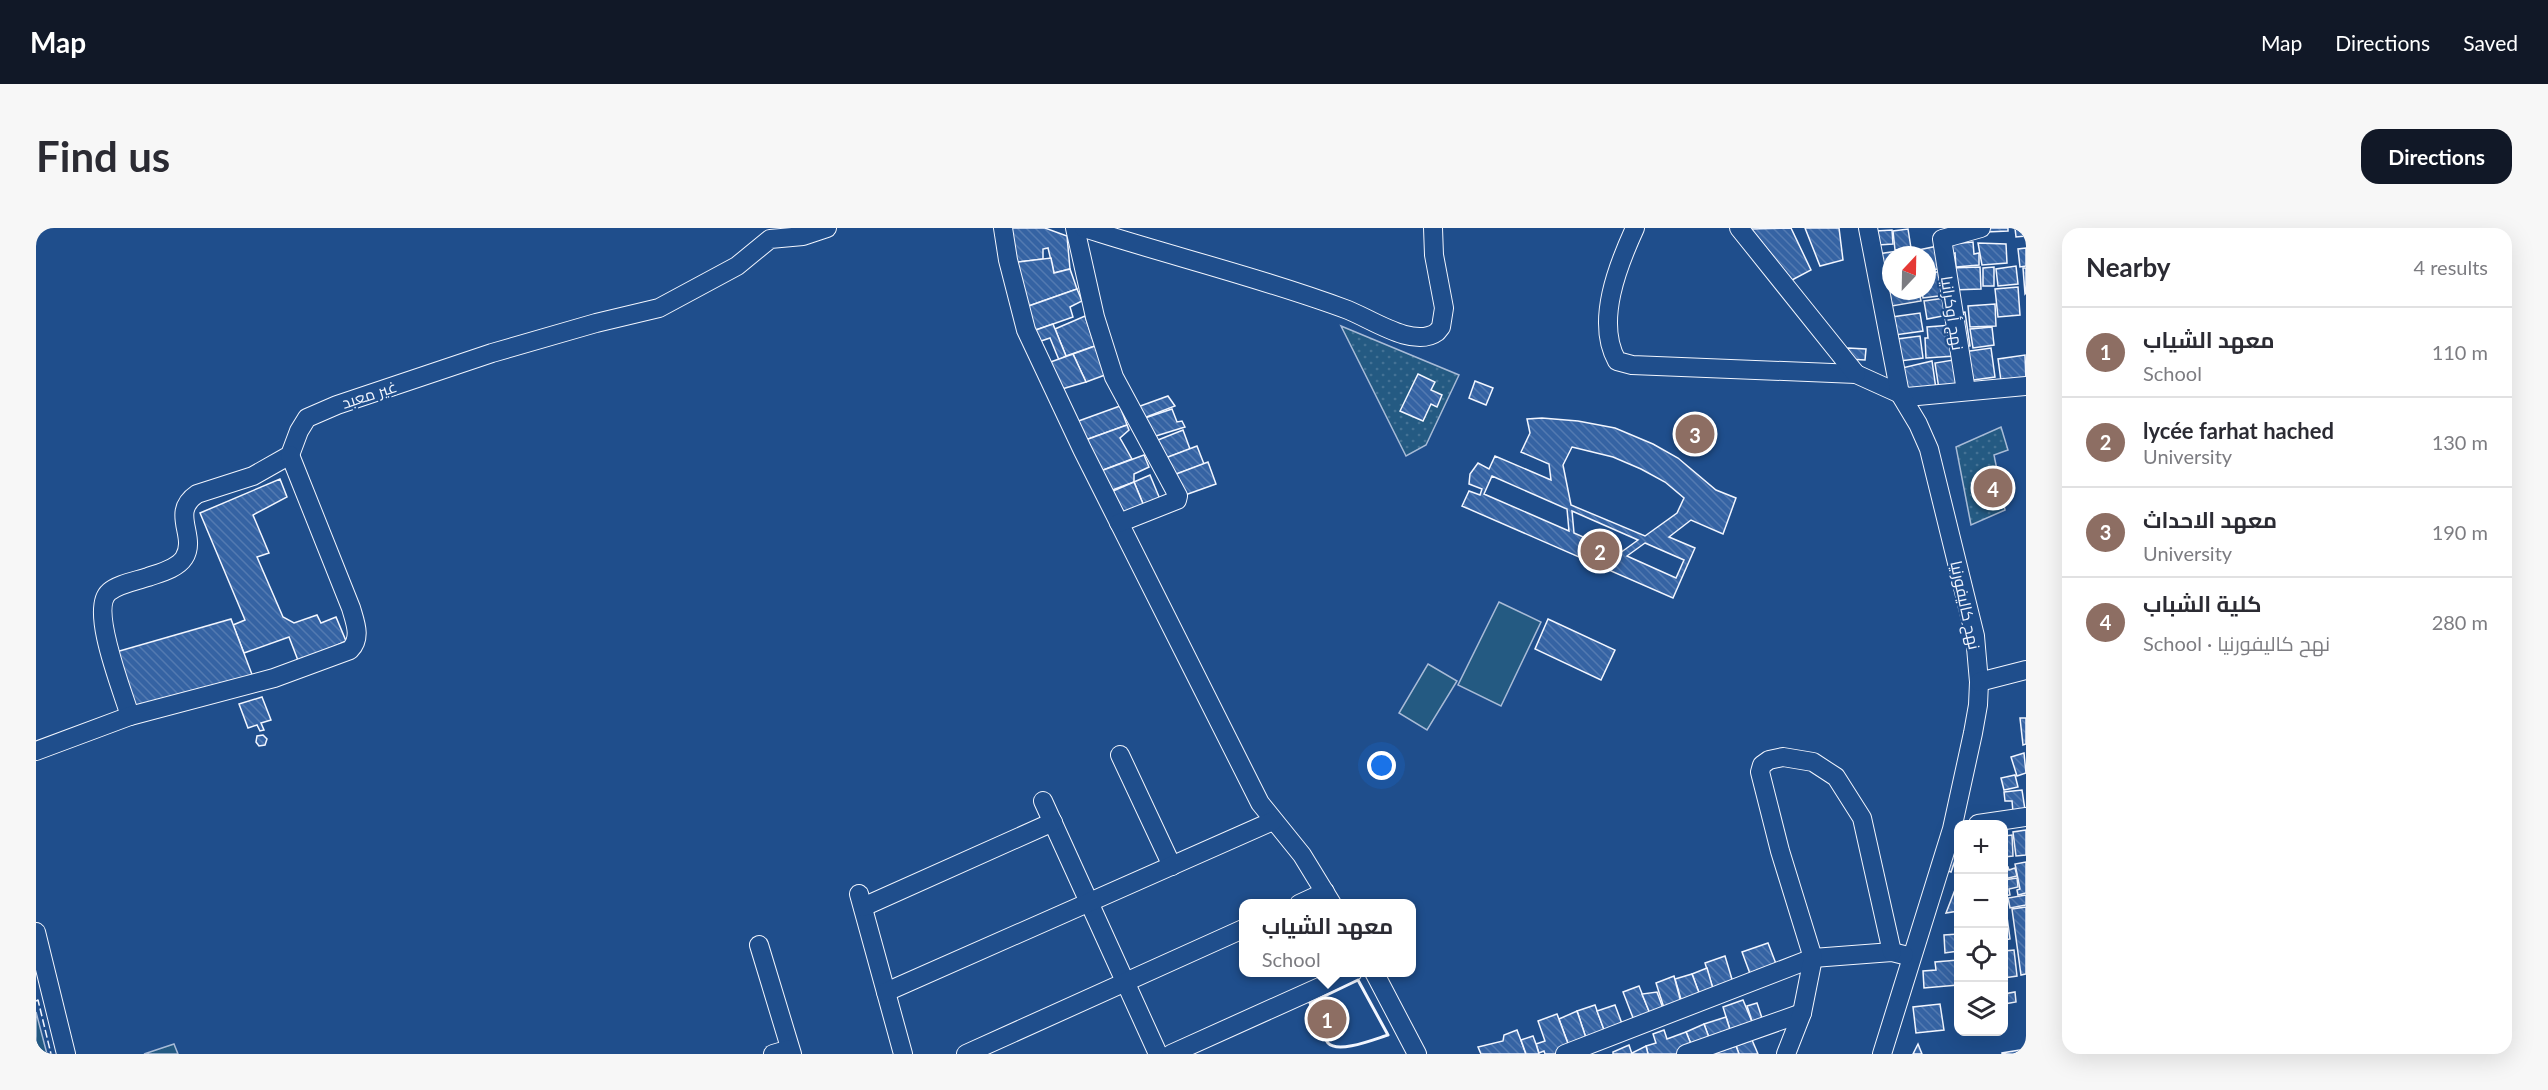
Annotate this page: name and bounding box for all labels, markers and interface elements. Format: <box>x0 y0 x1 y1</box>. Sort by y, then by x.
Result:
text: Map <box>30 25 86 59</box>
text: Map <box>2261 30 2302 55</box>
text: Directions <box>2335 30 2430 55</box>
text: Saved <box>2463 30 2518 55</box>
button: Directions <box>2361 129 2512 184</box>
text: Find us <box>36 131 170 181</box>
north arrow <box>1882 246 1936 300</box>
text: Nearby <box>2086 251 2171 283</box>
text: 4 results <box>2413 255 2488 279</box>
street label: نهج أوكرانيا <box>1935 275 1968 352</box>
text: معهد الشياب <box>2143 326 2274 353</box>
text: 1 <box>2100 340 2111 364</box>
text: 110 m <box>2432 340 2488 364</box>
text: School <box>2143 361 2202 385</box>
street label: غير معبد <box>339 376 399 413</box>
pin: 3 <box>1676 412 1714 456</box>
text: lycée farhat hached <box>2143 417 2334 444</box>
text: 2 <box>2100 430 2111 454</box>
text: 130 m <box>2432 430 2488 454</box>
text: University <box>2143 444 2232 468</box>
pin: 4 <box>1974 466 2012 510</box>
text: معهد الاحداث <box>2143 506 2277 533</box>
text: 3 <box>2100 520 2111 544</box>
text: 190 m <box>2432 520 2488 544</box>
pin: 2 <box>1580 528 1620 574</box>
text: University <box>2143 541 2232 565</box>
street label: نهح كاليفورنيا <box>1944 559 1985 652</box>
text: كلية الشباب <box>2143 590 2262 617</box>
text: 4 <box>2100 610 2111 634</box>
text: 280 m <box>2432 610 2488 634</box>
text: School · نهح كاليفورنيا <box>2143 631 2330 655</box>
your location <box>1367 751 1396 780</box>
map controls <box>1954 820 2008 1036</box>
button: + <box>1954 820 2008 874</box>
button: − <box>1954 874 2008 928</box>
popup <box>1239 899 1416 977</box>
text: معهد الشياب <box>1262 912 1393 939</box>
button: locate <box>1954 928 2008 982</box>
text: School <box>1262 947 1321 971</box>
button: layers <box>1954 982 2008 1036</box>
pin: 1 <box>1308 996 1346 1042</box>

